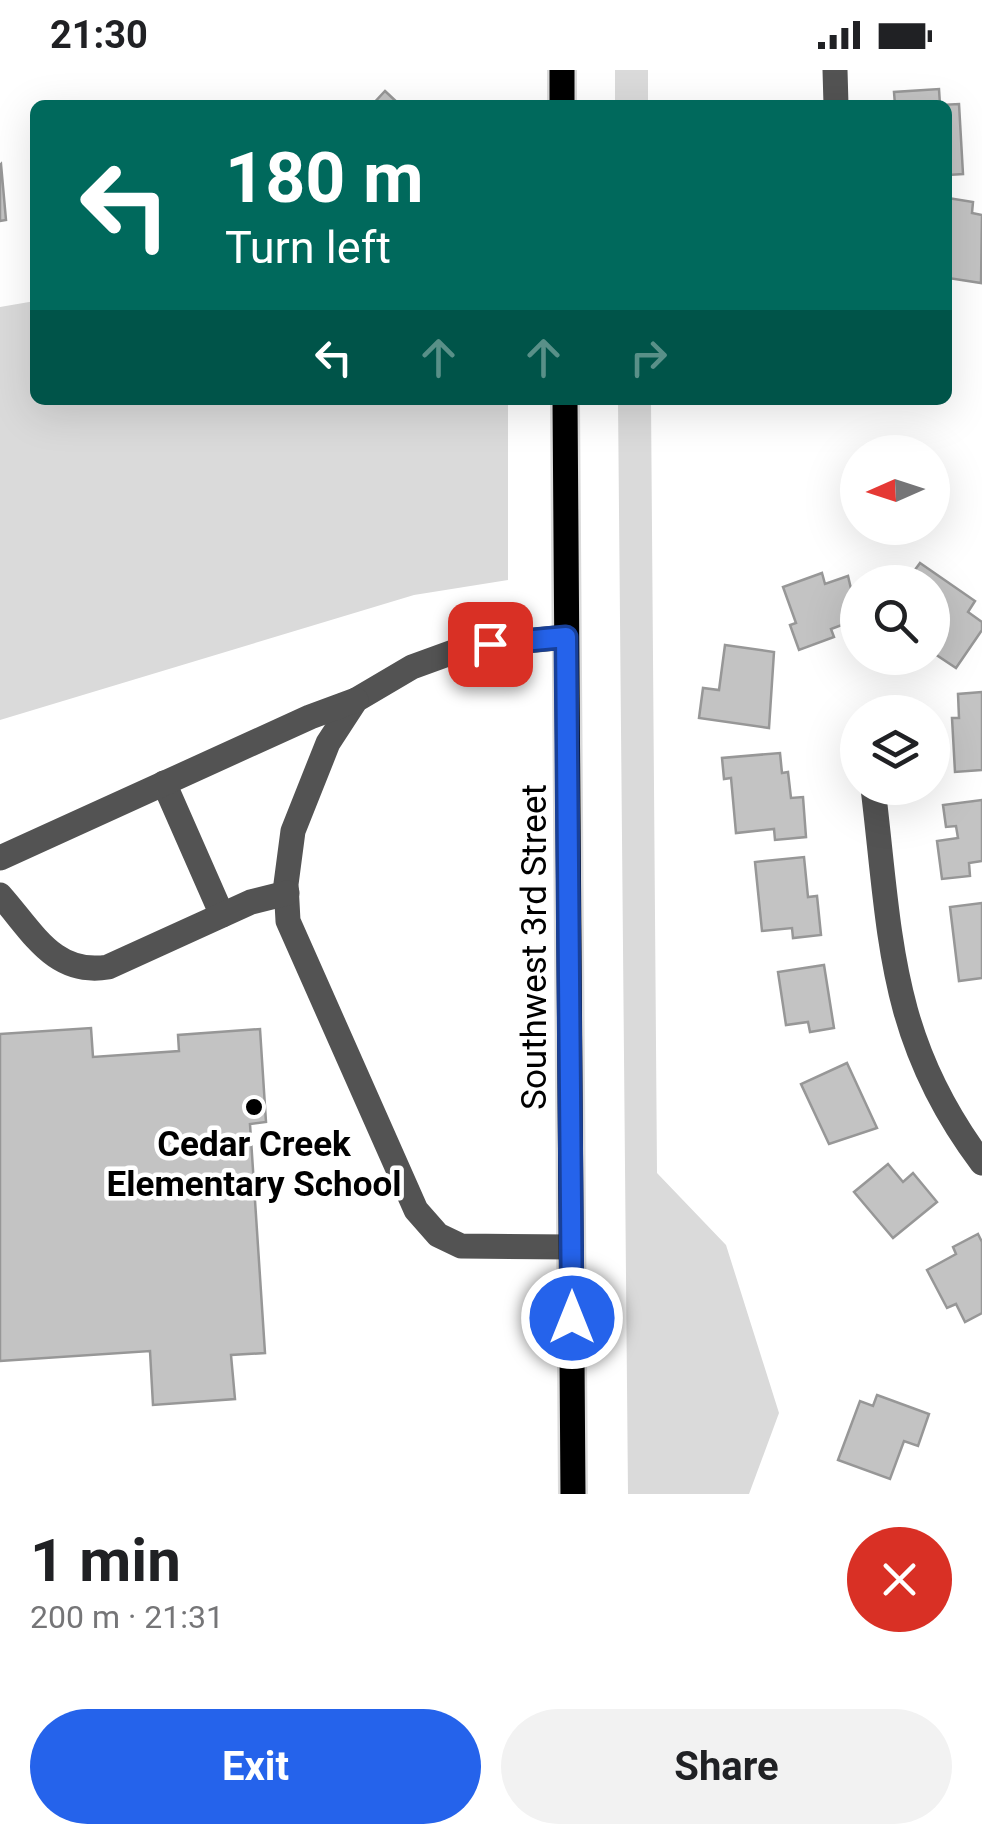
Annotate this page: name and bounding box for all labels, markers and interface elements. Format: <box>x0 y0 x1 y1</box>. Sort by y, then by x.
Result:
text: 21:30 <box>50 13 148 57</box>
text: 180 m <box>225 137 424 219</box>
icon: left <box>60 140 190 270</box>
text: Turn left <box>225 221 391 274</box>
icon: left <box>306 330 361 385</box>
icon: ahead <box>411 330 466 385</box>
icon: ahead <box>516 330 571 385</box>
icon: right <box>621 330 676 385</box>
north arrow <box>840 435 950 545</box>
map controls <box>840 435 950 805</box>
button: search <box>840 565 950 675</box>
pin <box>448 602 533 687</box>
icon: arrive <box>463 617 518 672</box>
button: layers <box>840 695 950 805</box>
street label: Southwest 3rd Street <box>514 784 555 1110</box>
marker: Cedar Creek Elementary School <box>243 1096 265 1118</box>
place label: Cedar Creek Elementary School <box>107 1124 401 1205</box>
position arrow <box>520 1266 624 1370</box>
text: 1 min <box>30 1525 181 1596</box>
button: close <box>847 1527 952 1632</box>
text: 200 m · 21:31 <box>30 1598 224 1636</box>
button: Exit <box>30 1709 481 1824</box>
button: Share <box>501 1709 952 1824</box>

